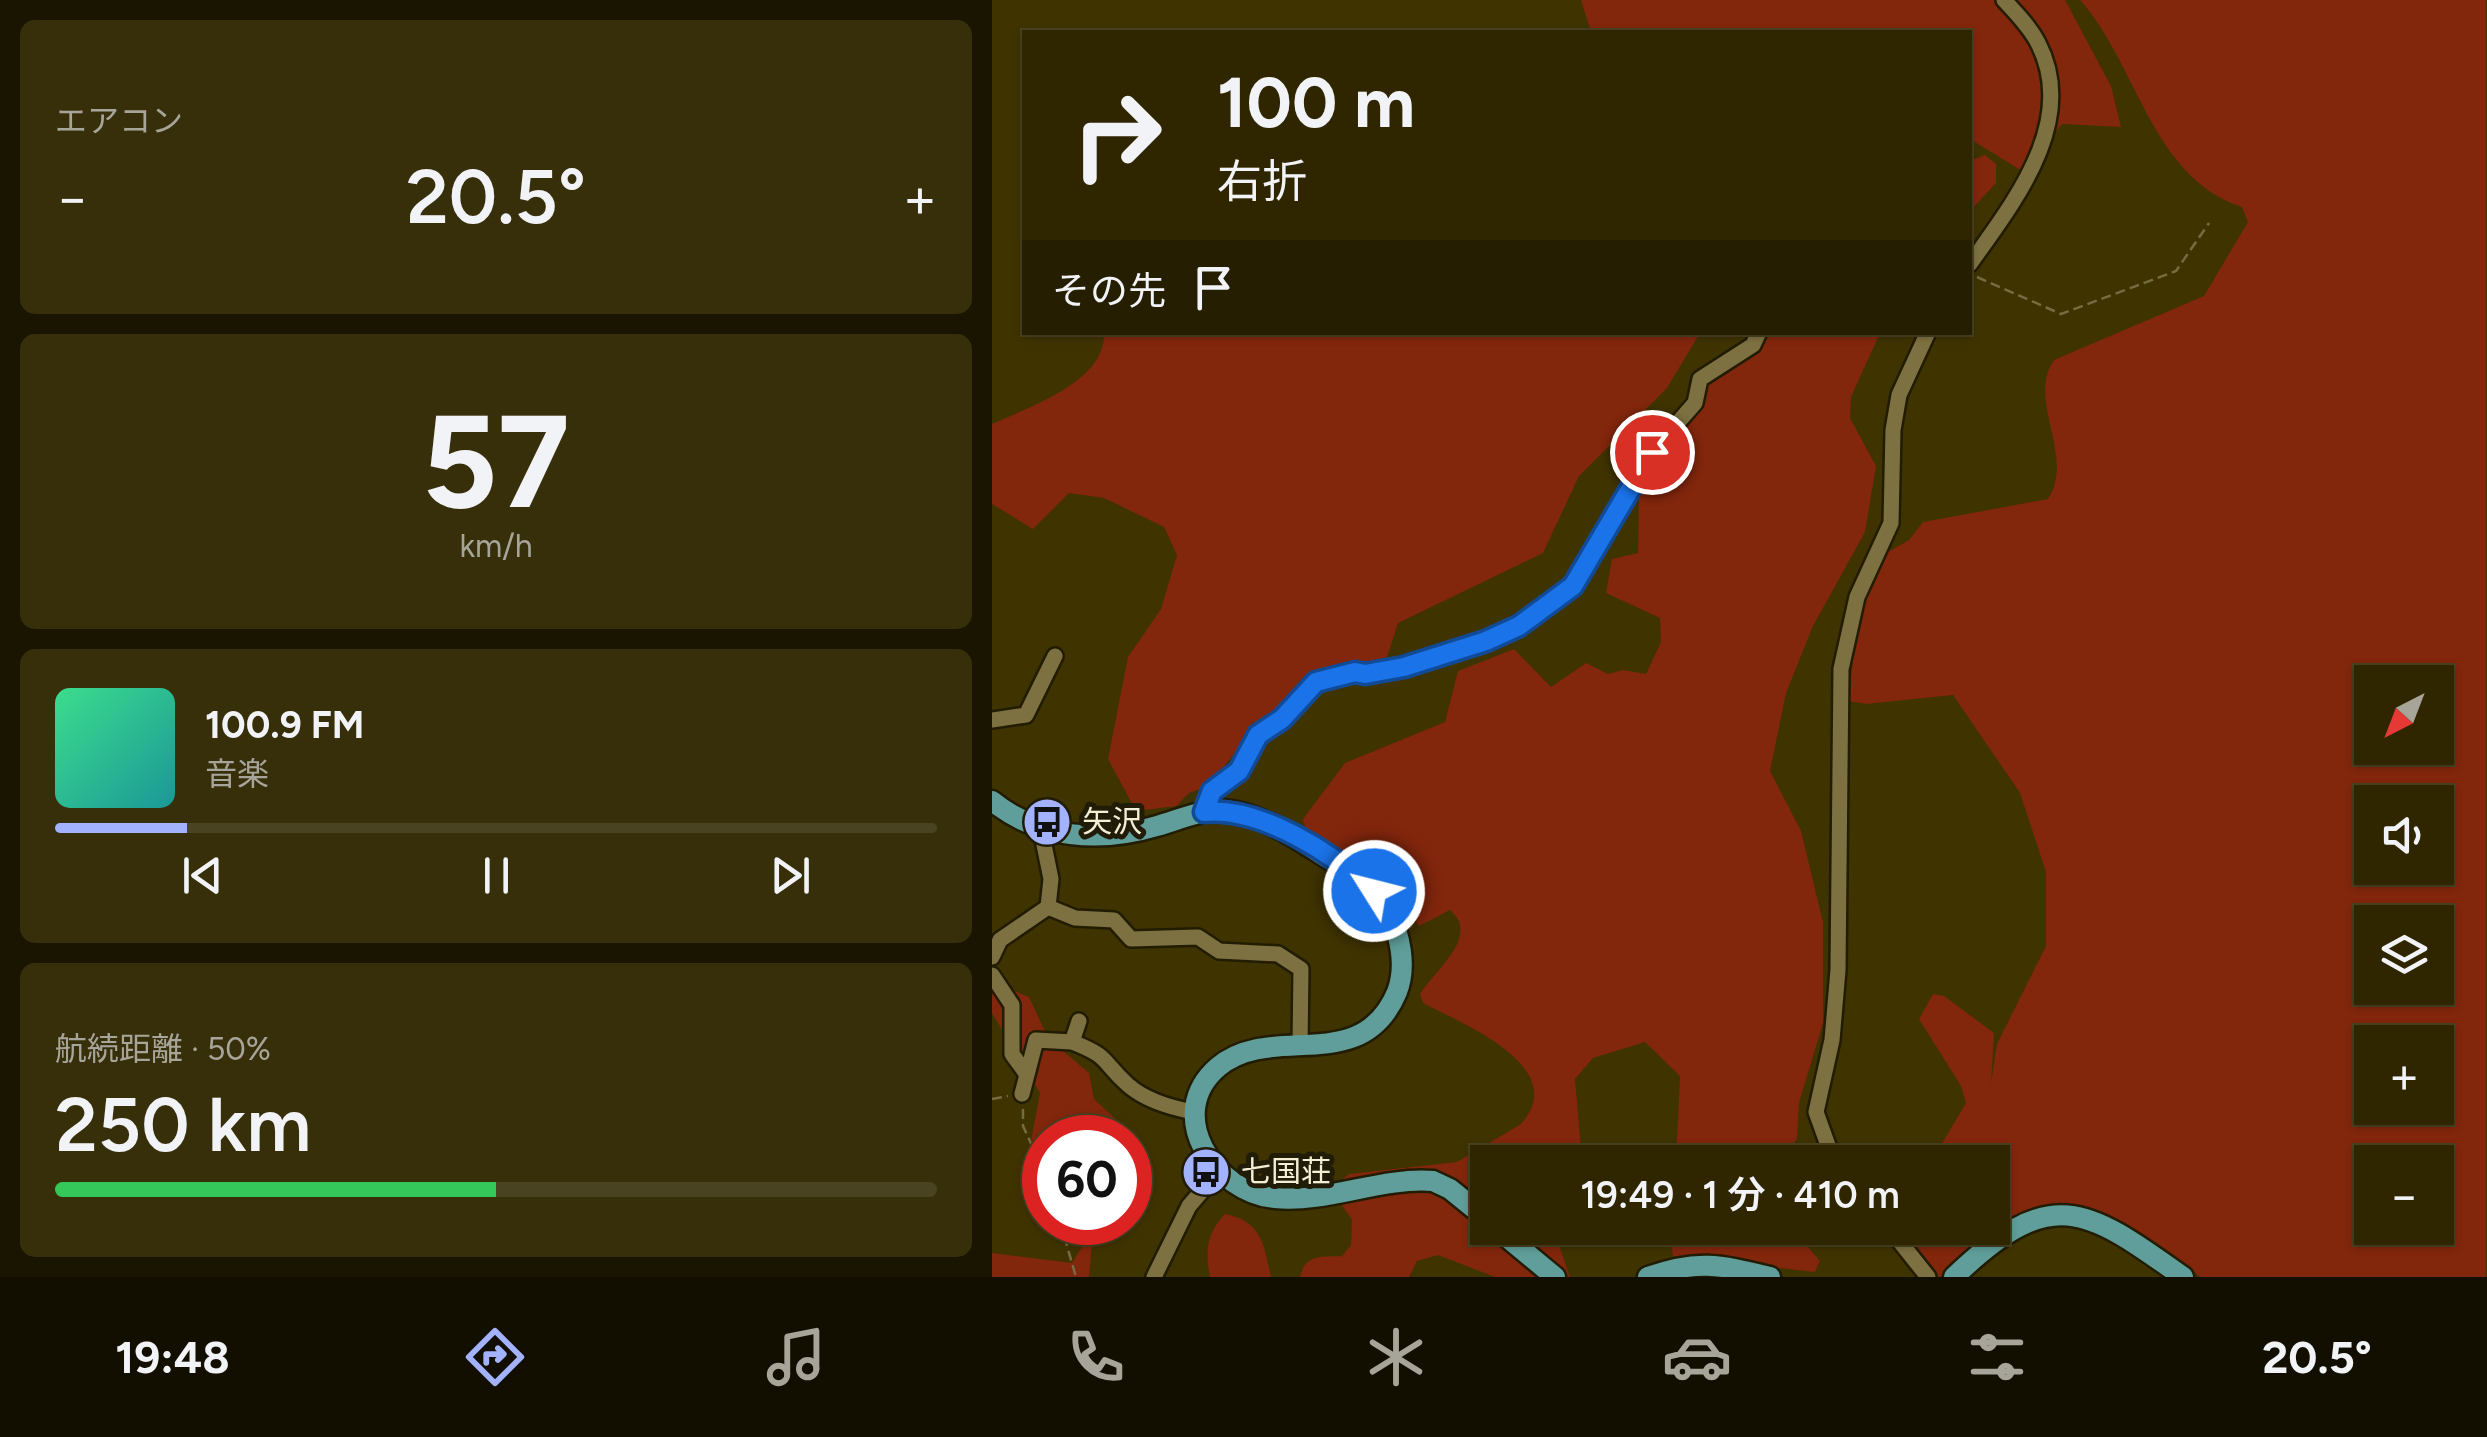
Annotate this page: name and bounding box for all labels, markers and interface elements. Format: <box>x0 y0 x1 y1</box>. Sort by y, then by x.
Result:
text: 100 m <box>1217 60 1415 145</box>
icon: right <box>1052 70 1182 200</box>
text: エアコン <box>55 102 183 140</box>
text: 20.5° <box>406 152 586 242</box>
text: 右折 <box>1217 154 1307 208</box>
text: − <box>55 165 89 231</box>
text: + <box>903 165 937 231</box>
icon: arrive <box>1186 260 1241 315</box>
text: その先 <box>1052 268 1166 314</box>
text: 57 <box>422 384 570 540</box>
pin <box>1610 410 1695 495</box>
icon: arrive <box>1625 425 1680 480</box>
text: km/h <box>459 527 533 565</box>
north arrow <box>2354 665 2454 765</box>
map controls <box>2354 665 2454 1245</box>
text: 100.9 FM <box>205 702 364 748</box>
text: 音楽 <box>205 755 269 793</box>
button: sound <box>2354 785 2454 885</box>
bus stop icon: 矢沢 <box>1021 796 1073 848</box>
place label: 矢沢 <box>1082 803 1142 840</box>
position arrow <box>1322 839 1426 943</box>
icon: previous <box>175 848 230 903</box>
icon: pause <box>469 848 524 903</box>
icon: next <box>763 848 818 903</box>
button: layers <box>2354 905 2454 1005</box>
button: + <box>2354 1025 2454 1125</box>
text: 航続距離 · 50% <box>55 1030 271 1068</box>
text: 250 km <box>55 1080 311 1170</box>
speed limit sign: 60 <box>1022 1115 1152 1245</box>
button: − <box>2354 1145 2454 1245</box>
bus stop icon: 七国荘 <box>1180 1146 1232 1198</box>
place label: 七国荘 <box>1241 1153 1331 1190</box>
text: 19:49 · 1 分 · 410 m <box>1580 1172 1900 1218</box>
icon: directions <box>460 1322 530 1392</box>
icon: music <box>761 1322 831 1392</box>
icon: phone <box>1061 1322 1131 1392</box>
icon: climate <box>1361 1322 1431 1392</box>
icon: car <box>1662 1322 1732 1392</box>
icon: filters <box>1962 1322 2032 1392</box>
text: 19:48 <box>115 1330 230 1384</box>
text: 20.5° <box>2262 1330 2372 1384</box>

